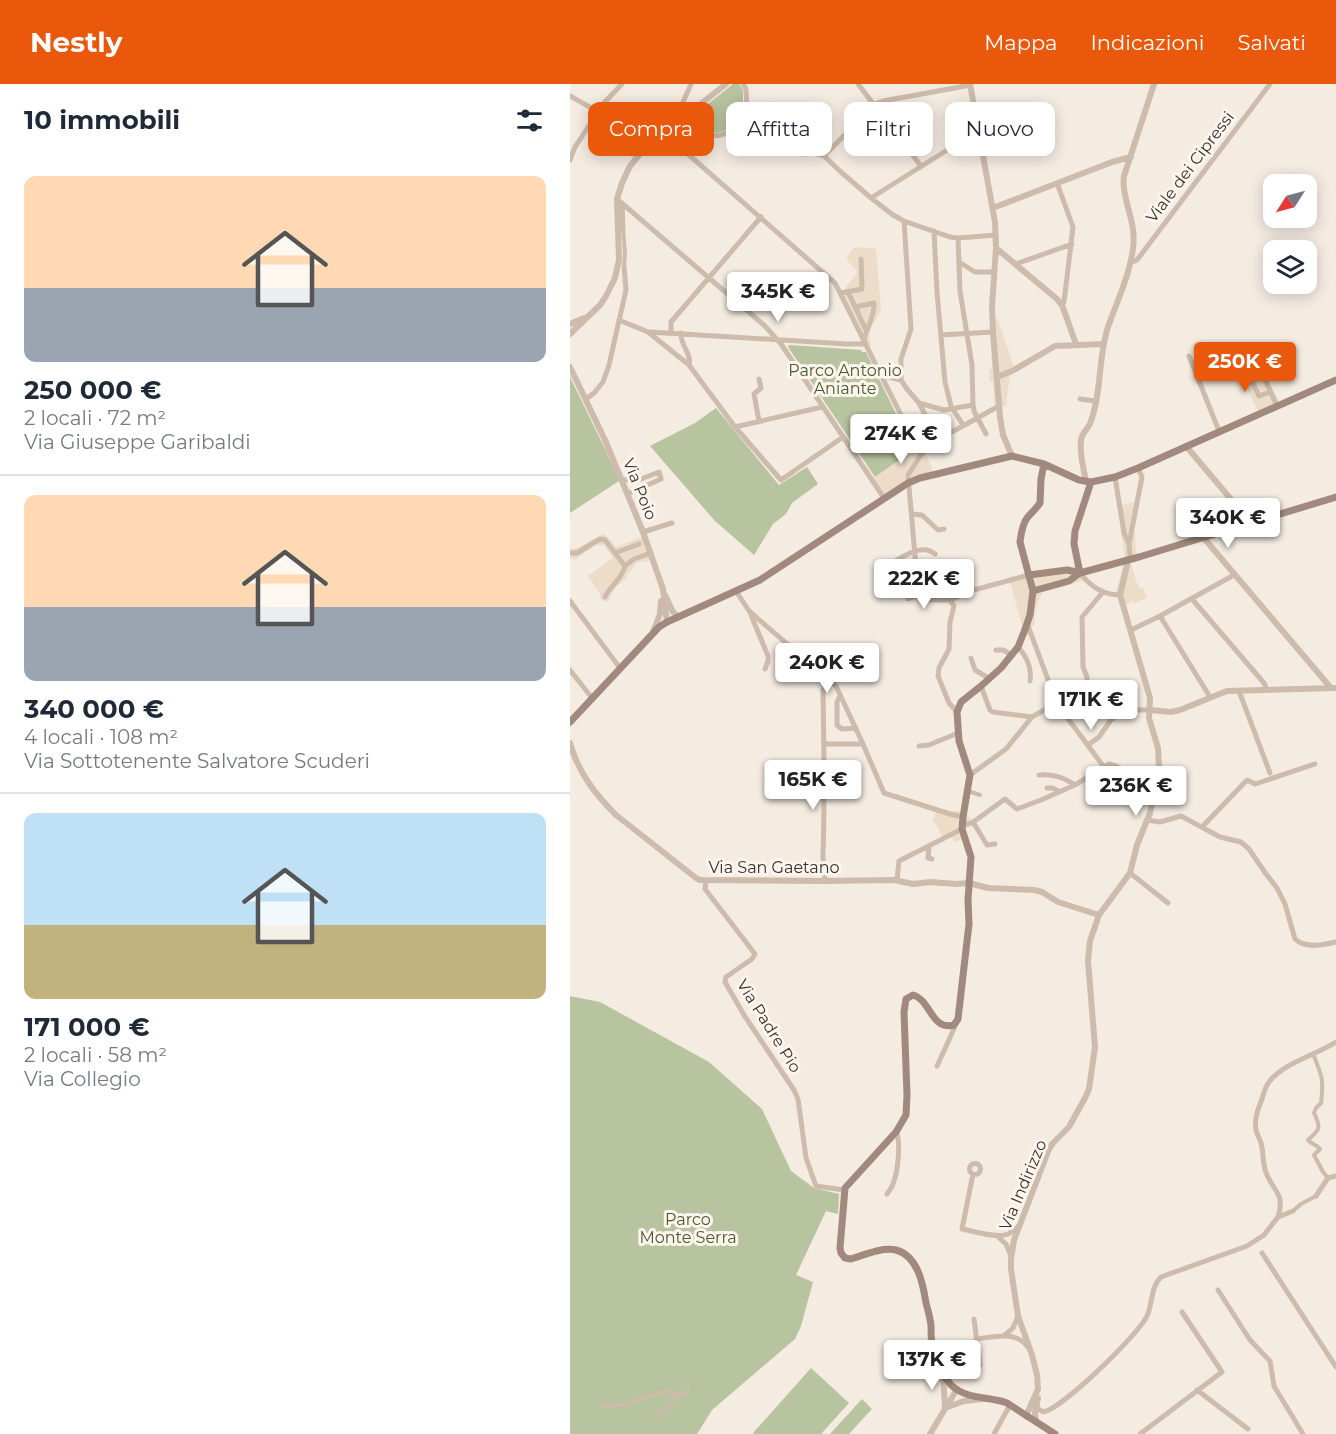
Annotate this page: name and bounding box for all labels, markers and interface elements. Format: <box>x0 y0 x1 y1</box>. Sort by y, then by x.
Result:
text: Nestly <box>30 25 123 59</box>
text: Mappa <box>984 30 1057 55</box>
text: Indicazioni <box>1090 30 1205 55</box>
text: Salvati <box>1238 30 1306 55</box>
chip: Compra <box>588 102 714 156</box>
chip: Affitta <box>726 102 832 156</box>
chip: Filtri <box>844 102 933 156</box>
chip: Nuovo <box>945 102 1055 156</box>
text: 10 immobili <box>24 104 180 136</box>
icon: filters <box>513 104 546 137</box>
street label: Viale dei Cipressi <box>1142 108 1238 226</box>
north arrow <box>1263 174 1317 228</box>
map controls <box>1263 174 1317 294</box>
icon: home <box>231 215 339 323</box>
button: layers <box>1263 240 1317 294</box>
pin: 345K € <box>729 272 827 323</box>
text: 345K € <box>741 279 815 303</box>
pin: 250K € <box>1196 342 1294 393</box>
text: 250K € <box>1208 349 1282 373</box>
park label: Parco Antonio Aniante <box>788 361 902 398</box>
text: 250 000 € <box>24 374 161 406</box>
text: 2 locali · 72 m² <box>24 406 166 430</box>
pin: 274K € <box>852 414 950 465</box>
text: 274K € <box>864 421 938 445</box>
text: Via Giuseppe Garibaldi <box>24 430 251 454</box>
street label: Via Poio <box>619 456 661 522</box>
pin: 340K € <box>1179 498 1277 549</box>
text: 340K € <box>1190 505 1266 529</box>
icon: home <box>231 534 339 642</box>
pin: 222K € <box>875 559 973 610</box>
text: 222K € <box>888 566 960 590</box>
pin: 240K € <box>778 643 876 694</box>
text: 240K € <box>789 650 865 674</box>
pin: 171K € <box>1042 680 1140 731</box>
text: 171K € <box>1059 687 1123 711</box>
text: 340 000 € <box>24 693 164 725</box>
text: 4 locali · 108 m² <box>24 725 178 749</box>
text: Via Sottotenente Salvatore Scuderi <box>24 749 370 773</box>
pin: 165K € <box>764 760 862 811</box>
pin: 236K € <box>1087 766 1185 817</box>
text: 165K € <box>778 767 848 791</box>
text: 236K € <box>1099 773 1173 797</box>
icon: home <box>231 852 339 960</box>
street label: Via San Gaetano <box>708 858 840 877</box>
street label: Via Padre Pio <box>733 976 805 1076</box>
text: 171 000 € <box>24 1011 150 1043</box>
text: 2 locali · 58 m² <box>24 1043 167 1067</box>
text: Via Collegio <box>24 1067 141 1091</box>
street label: Via Indirizzo <box>995 1137 1051 1233</box>
park label: Parco Monte Serra <box>639 1210 737 1247</box>
pin: 137K € <box>883 1340 981 1391</box>
text: 137K € <box>898 1347 966 1371</box>

